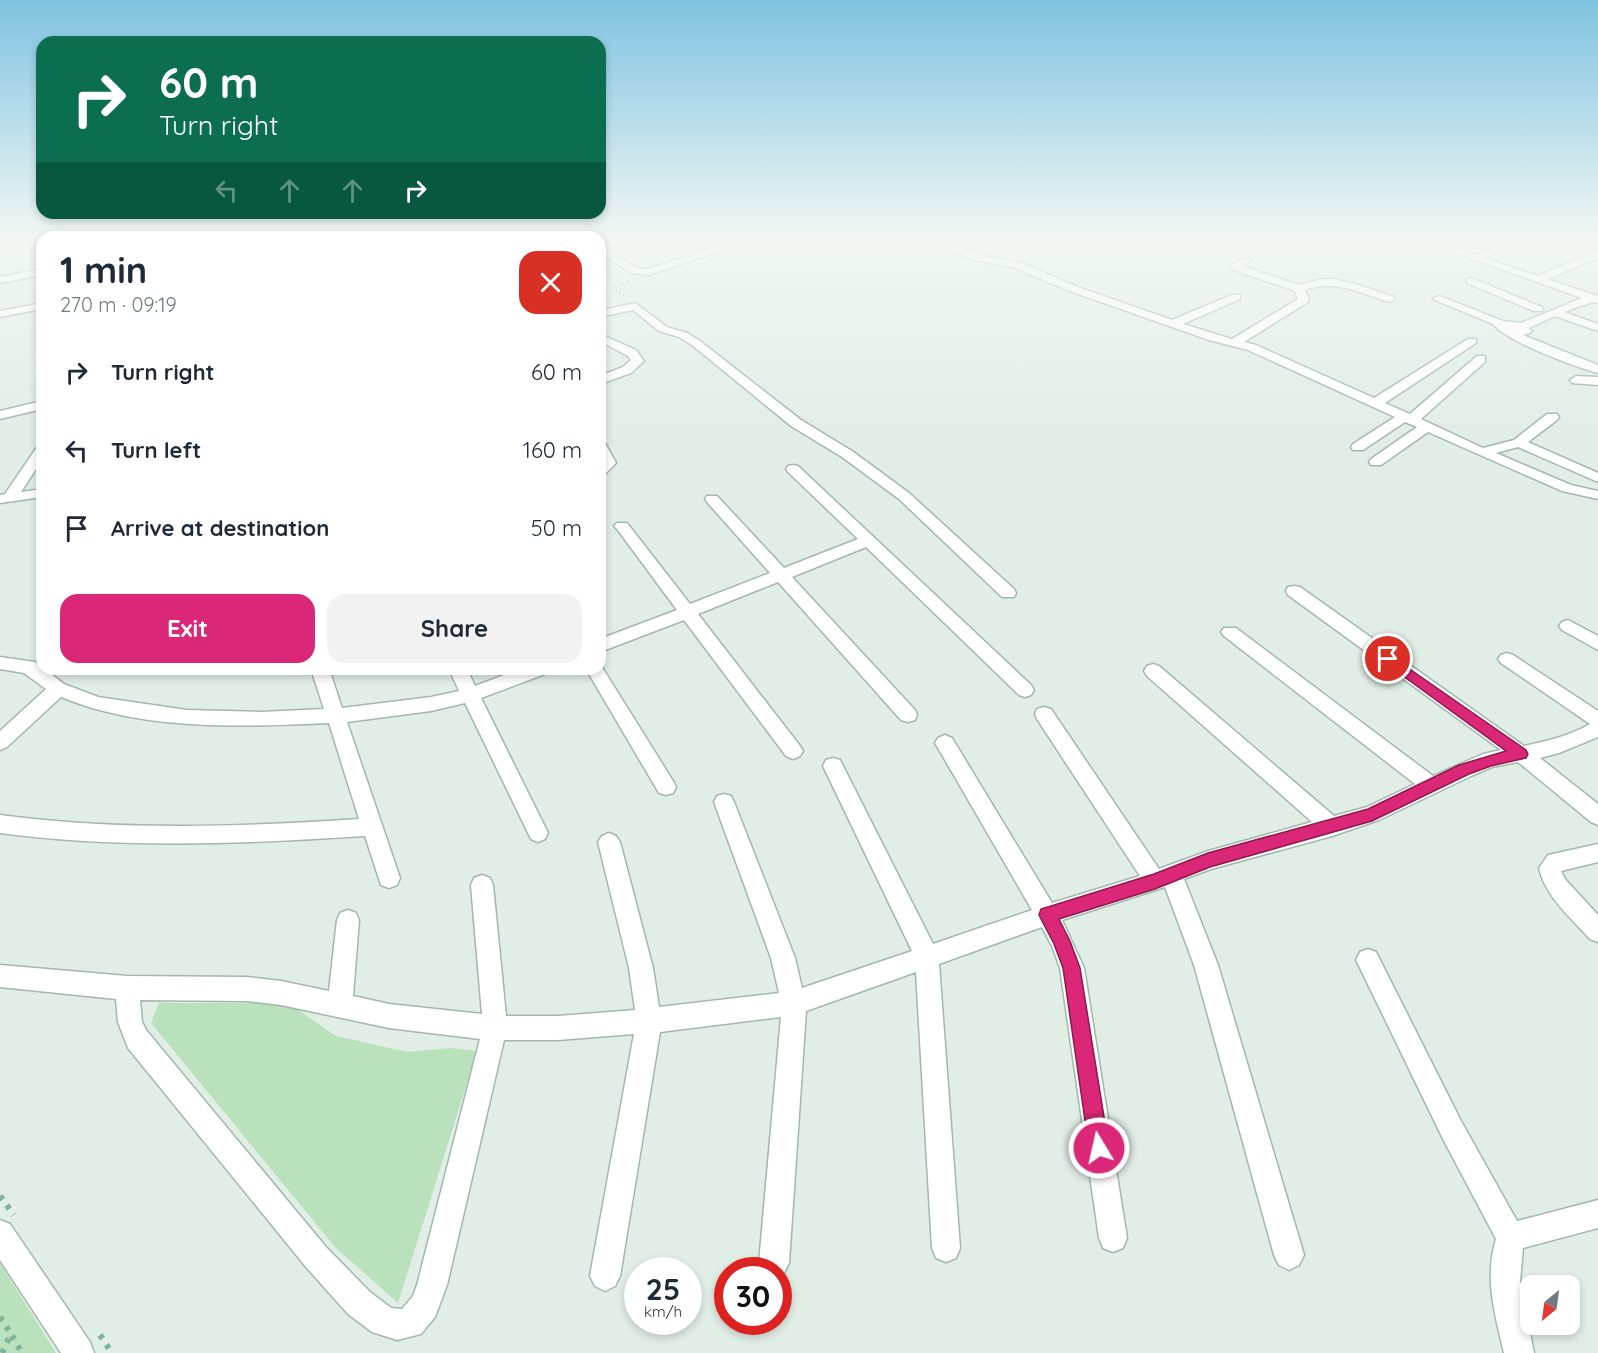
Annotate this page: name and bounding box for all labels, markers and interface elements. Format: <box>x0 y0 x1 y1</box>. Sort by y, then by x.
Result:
text: 60 m <box>159 56 259 109</box>
icon: right <box>60 60 138 138</box>
text: Turn right <box>159 108 278 142</box>
icon: left <box>210 174 243 207</box>
icon: ahead <box>273 174 306 207</box>
icon: ahead <box>336 174 369 207</box>
icon: right <box>399 174 432 207</box>
text: 1 min <box>60 247 147 292</box>
button: close <box>519 251 582 314</box>
text: 270 m · 09:19 <box>60 292 177 317</box>
icon: right <box>60 356 93 389</box>
text: Turn right <box>111 358 215 386</box>
text: 60 m <box>531 358 582 386</box>
icon: left <box>60 434 93 467</box>
text: Turn left <box>111 436 201 464</box>
text: 160 m <box>523 436 582 464</box>
icon: arrive <box>60 512 93 545</box>
text: Arrive at destination <box>111 514 329 542</box>
text: 50 m <box>531 514 582 542</box>
button: Exit <box>60 594 315 663</box>
button: Share <box>327 594 582 663</box>
pin <box>1362 633 1413 684</box>
icon: arrive <box>1371 642 1404 675</box>
position arrow <box>1067 1116 1131 1180</box>
speed limit sign: 30 <box>714 1257 792 1335</box>
text: 25 <box>646 1270 680 1308</box>
north arrow <box>1520 1275 1580 1335</box>
map controls <box>1520 1275 1580 1335</box>
text: km/h <box>644 1302 682 1321</box>

